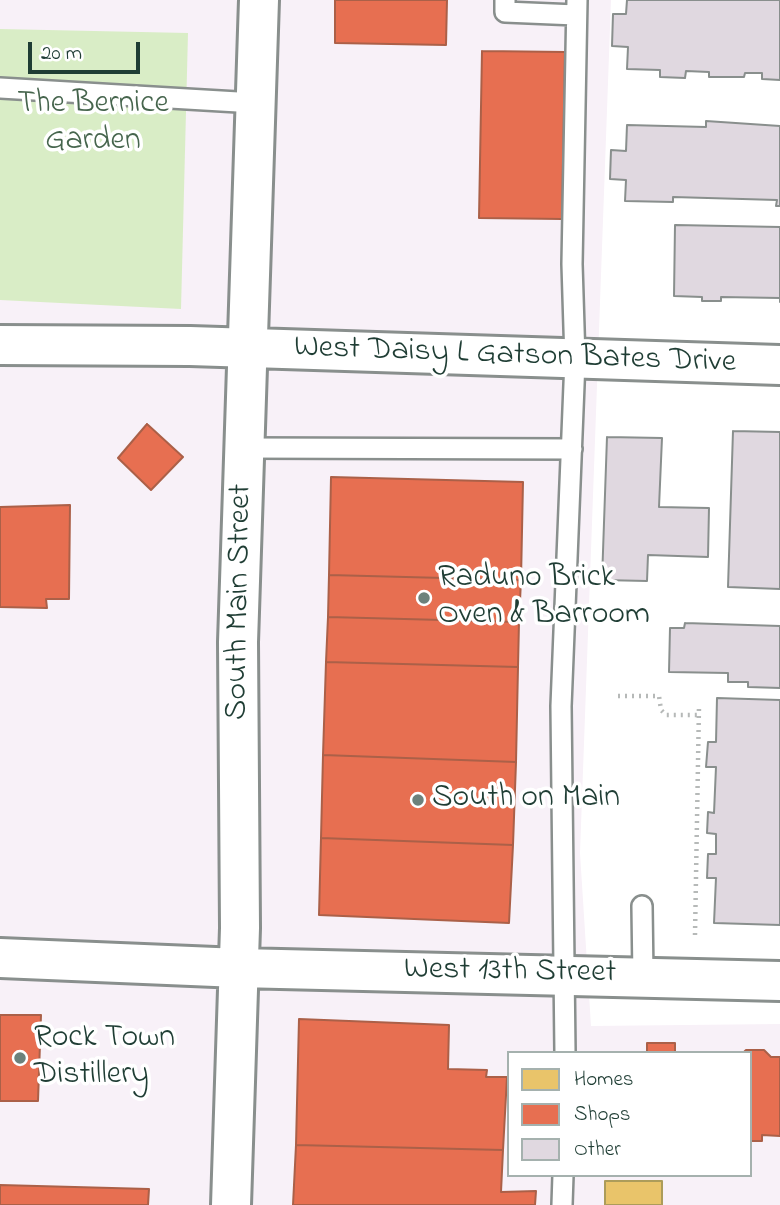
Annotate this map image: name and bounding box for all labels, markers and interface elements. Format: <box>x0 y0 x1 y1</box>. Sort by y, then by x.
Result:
scale bar <box>32 28 144 72</box>
text: 20 m <box>41 39 82 69</box>
park label: The Bernice Garden <box>17 87 169 162</box>
street label: West Daisy L Gatson Bates Drive <box>293 330 737 384</box>
street label: South Main Street <box>220 484 262 720</box>
place label: Raduno Brick Oven & Barroom <box>438 561 650 636</box>
marker: Raduno Brick Oven & Barroom <box>416 590 432 606</box>
place label: South on Main <box>432 781 620 819</box>
marker: South on Main <box>410 792 426 808</box>
street label: West 13th Street <box>404 952 616 994</box>
place label: Rock Town Distillery <box>34 1021 175 1096</box>
marker: Rock Town Distillery <box>12 1050 28 1066</box>
legend <box>507 1051 752 1177</box>
text: Homes <box>574 1065 634 1095</box>
text: Shops <box>574 1100 631 1130</box>
text: Other <box>574 1135 621 1165</box>

